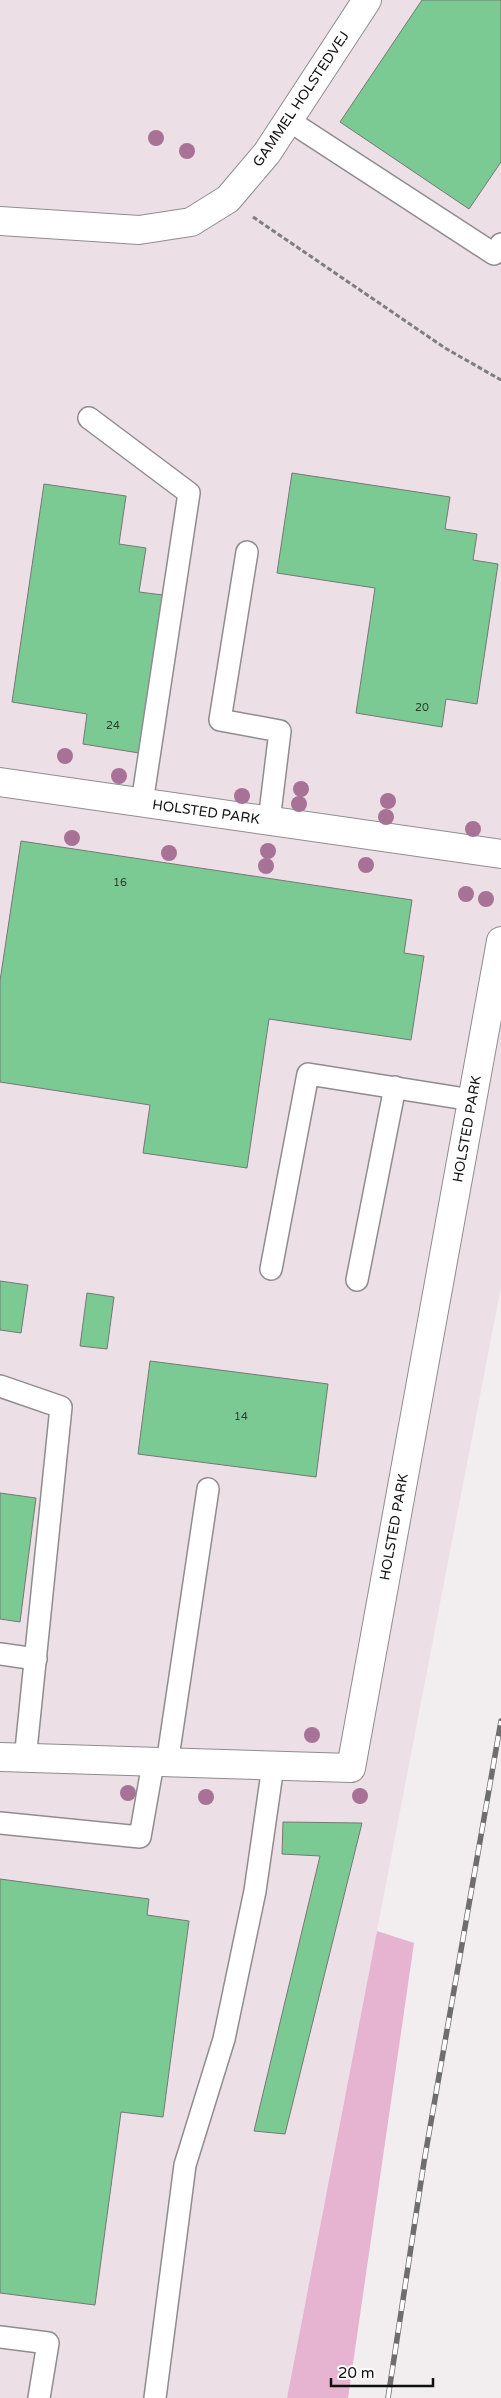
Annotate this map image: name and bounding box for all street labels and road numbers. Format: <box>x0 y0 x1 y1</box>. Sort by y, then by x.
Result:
street label: GAMMEL HOLSTEDVEJ <box>249 28 353 170</box>
street label: HOLSTED PARK <box>151 796 261 828</box>
street label: HOLSTED PARK <box>449 1074 485 1184</box>
street label: HOLSTED PARK <box>376 1472 412 1582</box>

